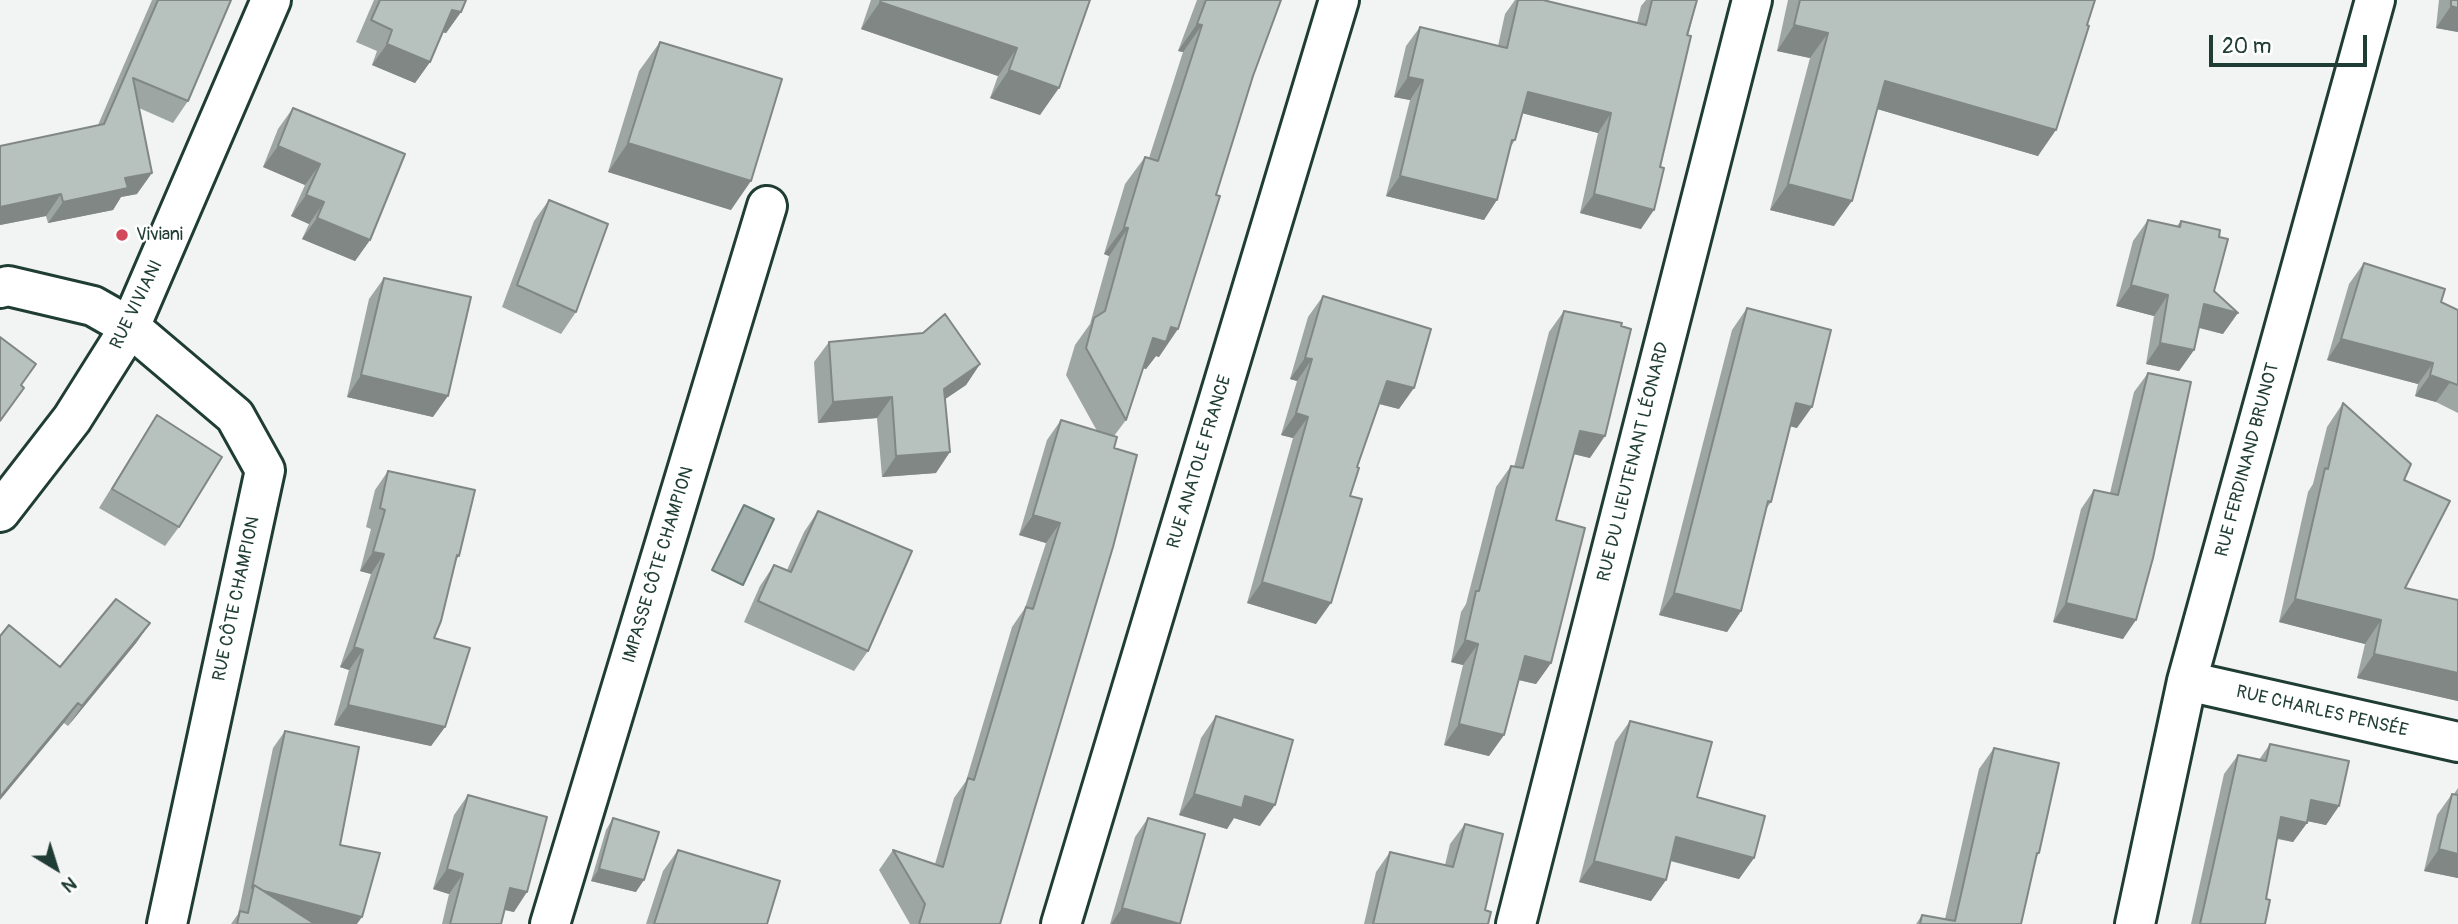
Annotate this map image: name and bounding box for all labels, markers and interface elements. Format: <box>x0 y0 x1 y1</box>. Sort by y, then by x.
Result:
scale bar <box>2213 21 2370 65</box>
text: 20 m <box>2222 33 2271 60</box>
place label: Viviani <box>136 224 183 246</box>
marker: Viviani <box>114 227 130 243</box>
street label: RUE VIVIANI <box>106 257 168 353</box>
street label: RUE DU LIEUTENANT LÉONARD <box>1594 340 1674 584</box>
street label: RUE FERDINAND BRUNOT <box>2212 361 2284 559</box>
street label: RUE ANATOLE FRANCE <box>1163 373 1237 551</box>
street label: IMPASSE CÔTE CHAMPION <box>619 464 699 666</box>
street label: RUE CÔTE CHAMPION <box>209 515 265 683</box>
street label: RUE CHARLES PENSÉE <box>2234 682 2410 742</box>
north arrow <box>21 833 91 903</box>
text: N <box>56 871 81 898</box>

